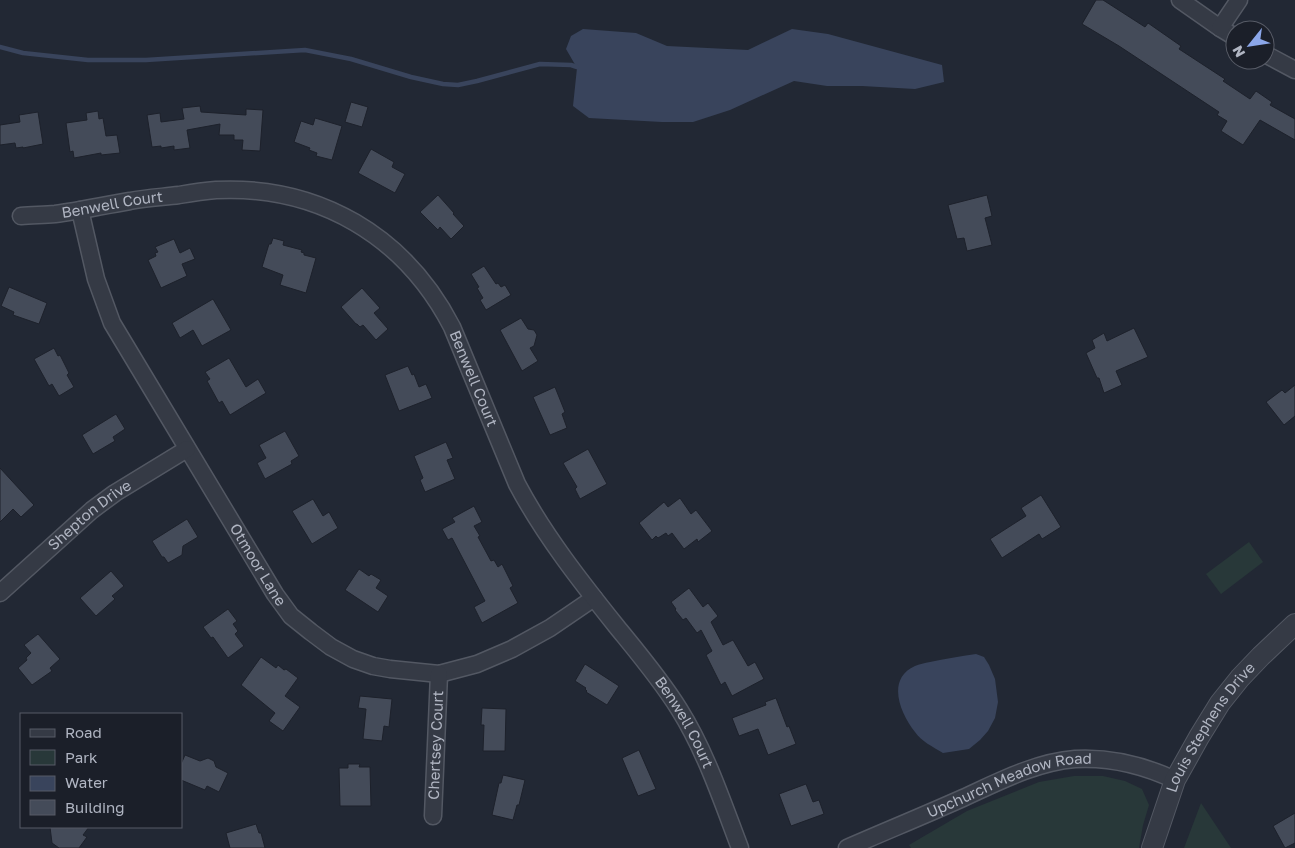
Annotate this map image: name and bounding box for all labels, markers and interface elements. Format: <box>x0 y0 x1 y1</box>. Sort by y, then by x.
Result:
north arrow <box>1225 20 1275 70</box>
text: N <box>1228 43 1248 61</box>
street label: Benwell Court <box>60 187 164 221</box>
street label: Benwell Court <box>446 327 502 429</box>
street label: Shepton Drive <box>44 475 134 553</box>
street label: Otmoor Lane <box>227 520 291 609</box>
street label: Louis Stephens Drive <box>1161 658 1258 794</box>
street label: Benwell Court <box>652 673 718 770</box>
street label: Chertsey Court <box>424 690 446 800</box>
legend <box>20 713 182 828</box>
text: Road <box>65 723 102 741</box>
text: Park <box>65 748 98 766</box>
street label: Upchurch Meadow Road <box>924 749 1092 821</box>
text: Water <box>65 773 108 791</box>
text: Building <box>65 798 125 816</box>

